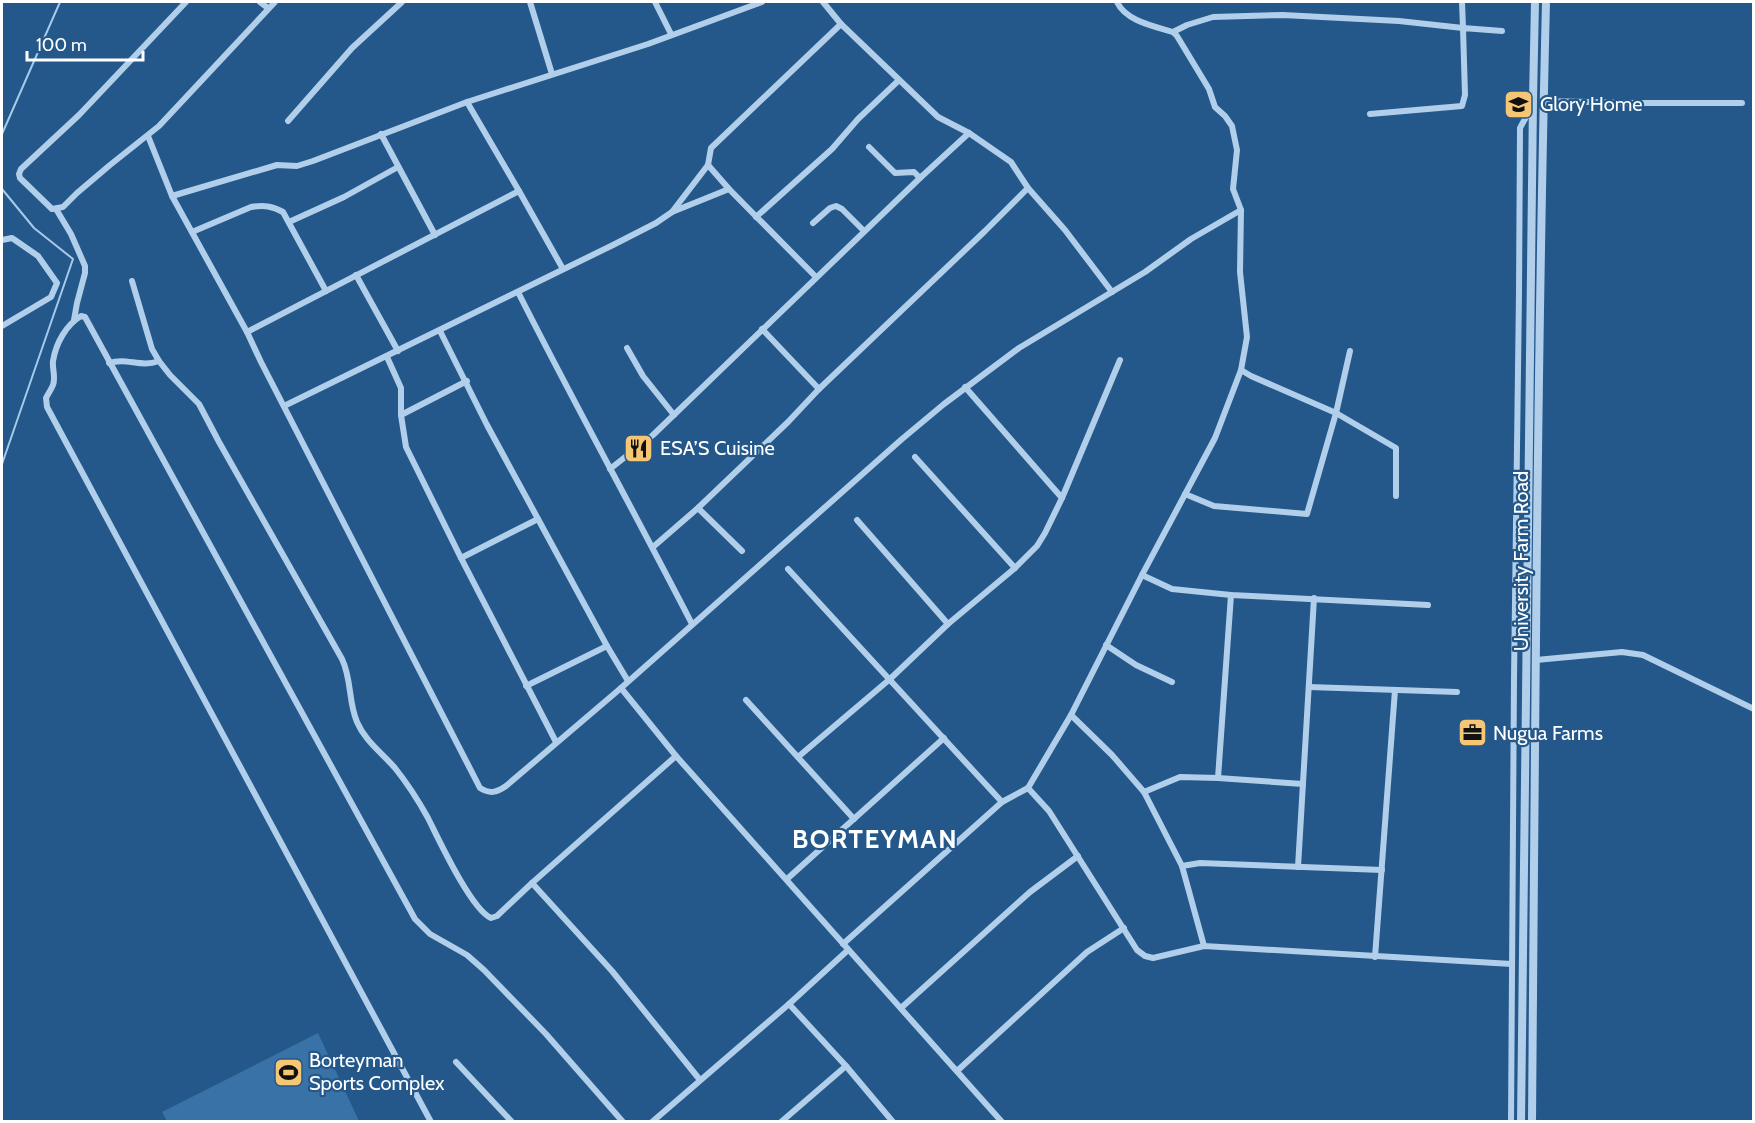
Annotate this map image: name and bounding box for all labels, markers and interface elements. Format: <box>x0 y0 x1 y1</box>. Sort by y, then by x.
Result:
scale bar <box>27 24 142 62</box>
text: 100 m <box>36 34 87 56</box>
school or university icon: Glory Home <box>1503 88 1535 120</box>
place label: Glory Home <box>1540 92 1642 116</box>
restaurant icon: ESA’S Cuisine <box>623 432 655 464</box>
place label: ESA’S Cuisine <box>660 436 775 460</box>
street label: University Farm Road <box>1509 471 1533 651</box>
office icon: Nugua Farms <box>1456 717 1488 749</box>
place label: Nugua Farms <box>1493 721 1603 745</box>
district label: BORTEYMAN <box>792 823 958 855</box>
place label: Borteyman Sports Complex <box>309 1048 445 1095</box>
sports icon: Borteyman Sports Complex <box>272 1056 304 1088</box>

